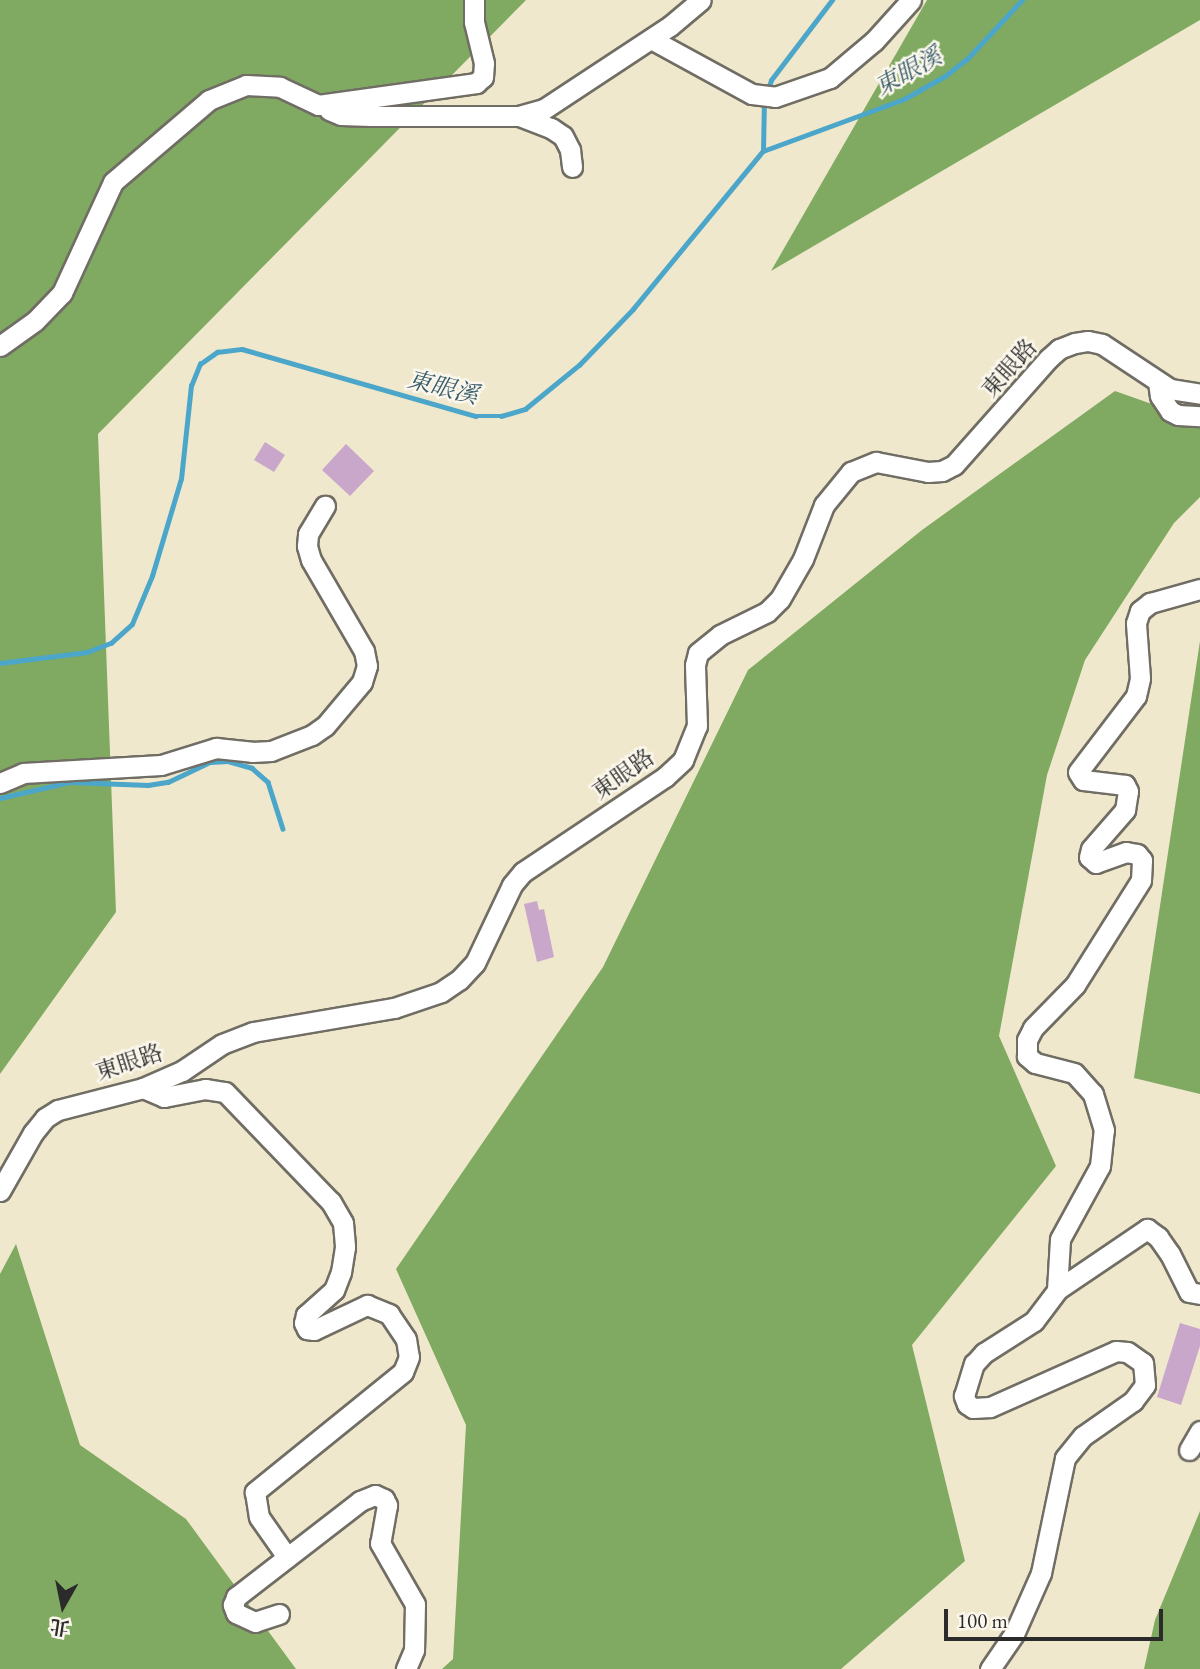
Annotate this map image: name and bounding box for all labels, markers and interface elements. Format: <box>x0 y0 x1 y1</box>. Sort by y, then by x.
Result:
water label: 東眼溪 <box>870 41 946 101</box>
street label: 東眼路 <box>976 333 1042 403</box>
water label: 東眼溪 <box>405 364 481 410</box>
street label: 東眼路 <box>587 743 659 805</box>
street label: 東眼路 <box>92 1038 166 1086</box>
north arrow <box>28 1571 98 1641</box>
scale bar <box>948 1596 1167 1640</box>
text: 100 m <box>957 1607 1008 1634</box>
text: 北 <box>48 1613 71 1641</box>

